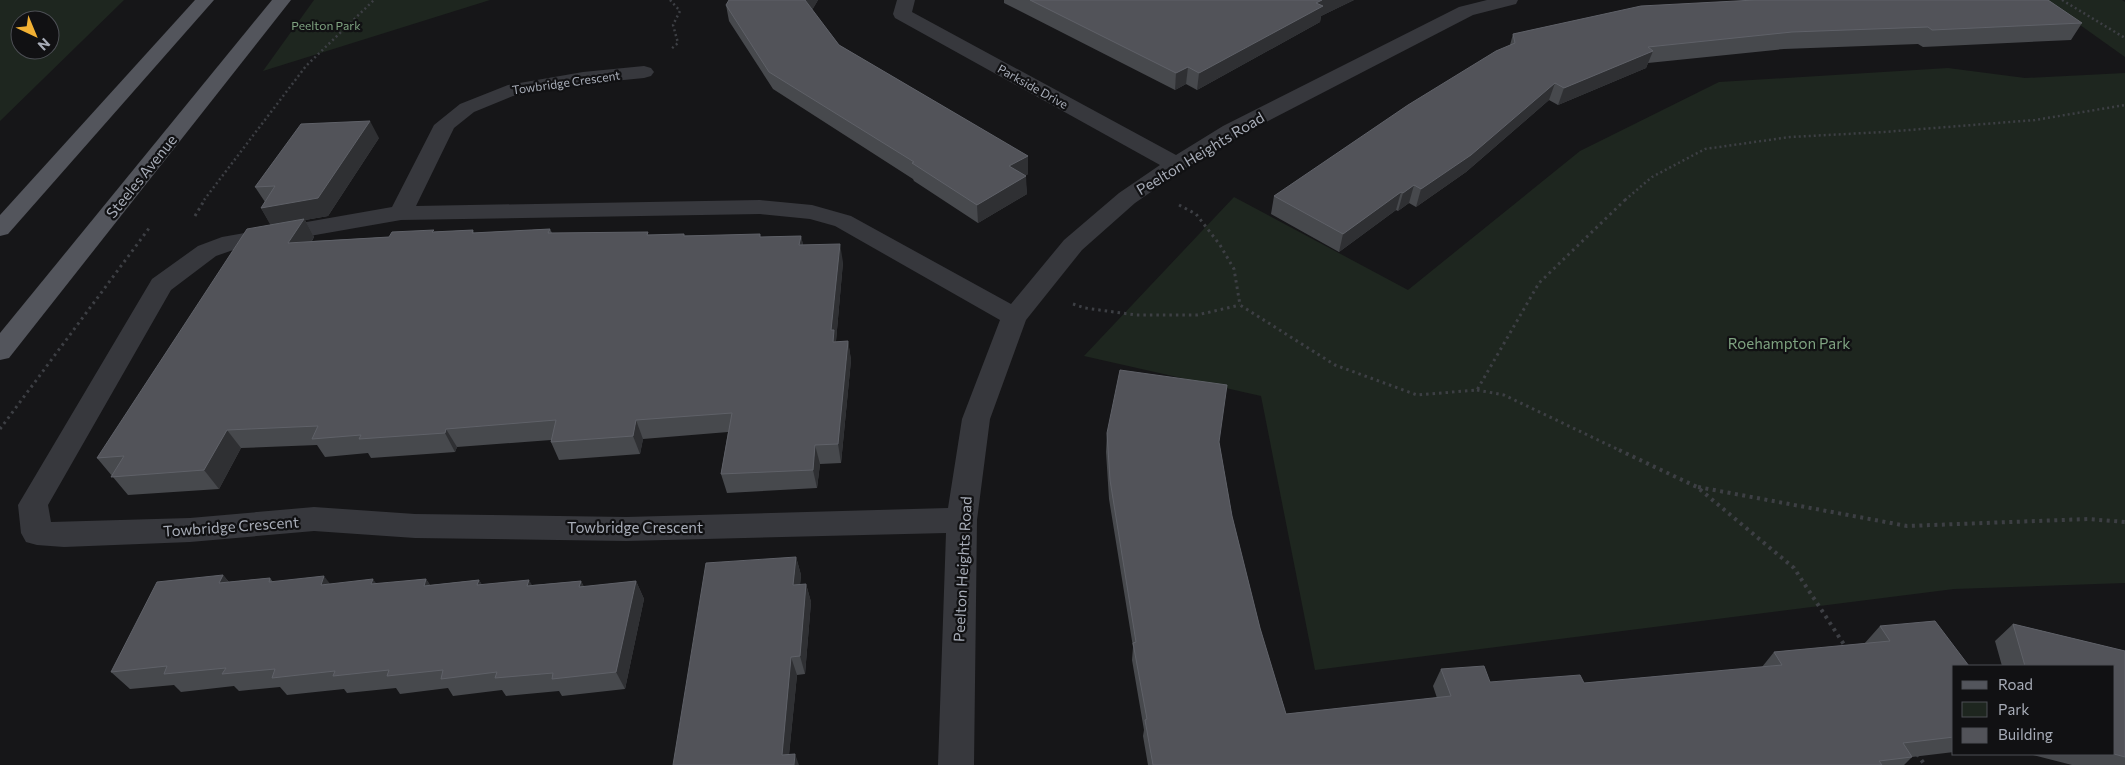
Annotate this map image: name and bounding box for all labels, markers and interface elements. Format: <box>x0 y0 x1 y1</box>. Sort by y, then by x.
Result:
north arrow <box>10 10 60 60</box>
park label: Peelton Park <box>291 18 361 32</box>
text: N <box>35 35 54 54</box>
street label: Parkside Drive <box>995 61 1071 111</box>
street label: Towbridge Crescent <box>511 67 621 97</box>
street label: Peelton Heights Road <box>1133 108 1267 198</box>
street label: Steeles Avenue <box>102 131 180 221</box>
park label: Roehampton Park <box>1728 334 1850 352</box>
street label: Peelton Heights Road <box>949 496 975 642</box>
street label: Towbridge Crescent <box>162 512 300 540</box>
street label: Towbridge Crescent <box>567 518 703 536</box>
legend <box>1952 665 2115 755</box>
text: Road <box>1998 675 2033 693</box>
text: Park <box>1998 700 2029 718</box>
text: Building <box>1998 725 2053 743</box>

